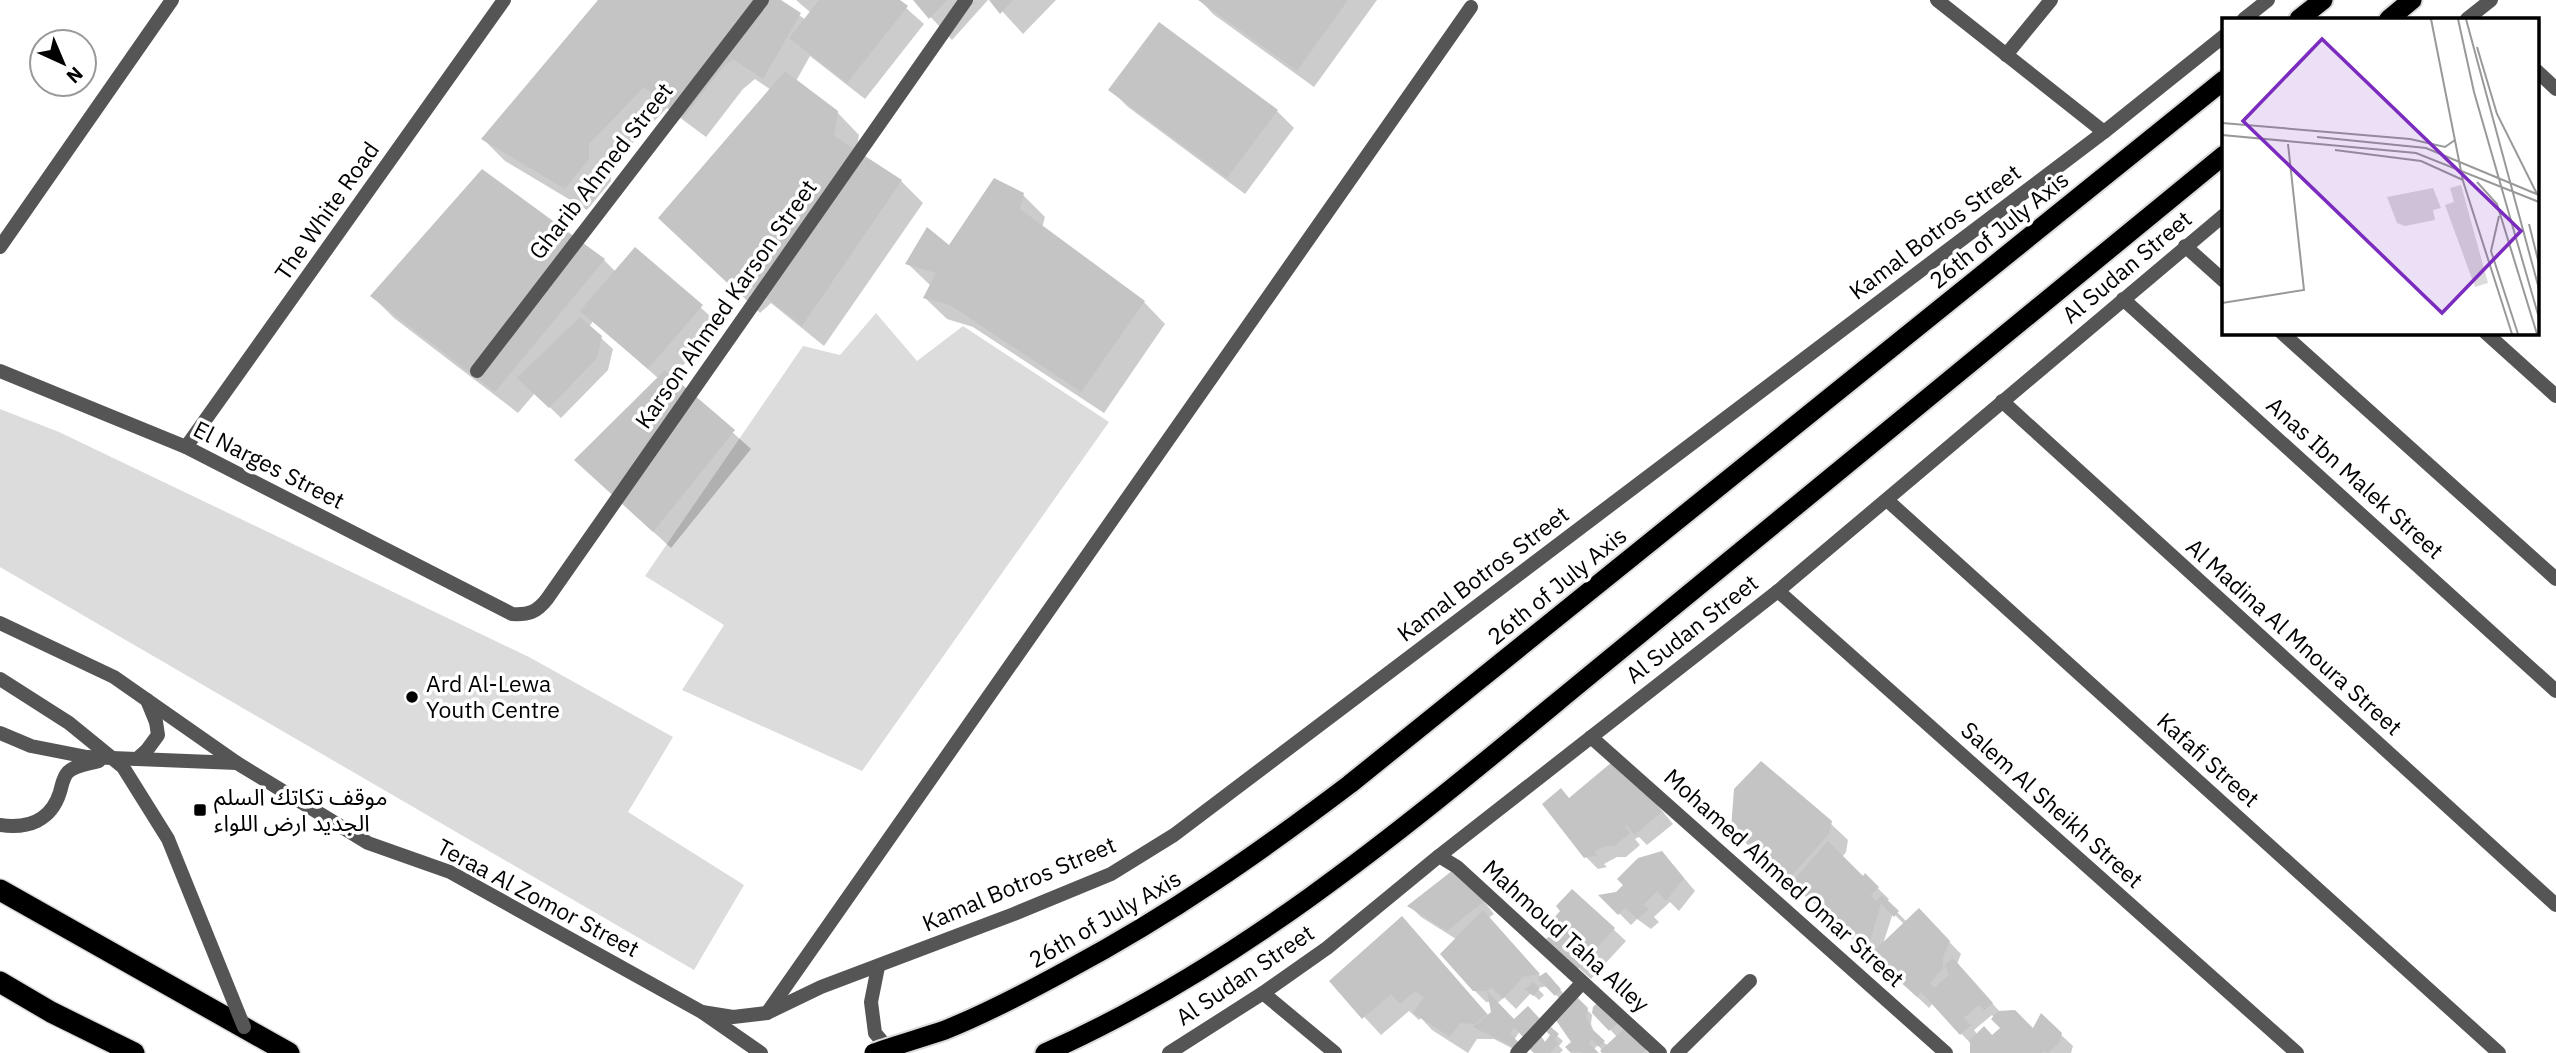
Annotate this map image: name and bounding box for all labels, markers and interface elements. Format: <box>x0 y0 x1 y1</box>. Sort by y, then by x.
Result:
inset map <box>2222 18 2538 334</box>
north arrow <box>28 28 98 98</box>
text: N <box>62 62 88 89</box>
street label: Gharib Ahmed Street <box>522 76 679 265</box>
street label: The White Road <box>267 135 385 286</box>
street label: Kamal Botros Street <box>1843 157 2026 306</box>
street label: 26th of July Axis <box>1923 164 2074 295</box>
street label: Karson Ahmed Karson Street <box>628 173 823 434</box>
street label: Al Sudan Street <box>2055 203 2197 329</box>
street label: Anas Ibn Malek Street <box>2261 390 2451 565</box>
street label: El Narges Street <box>189 413 350 515</box>
street label: Kamal Botros Street <box>1391 499 1574 648</box>
street label: 26th of July Axis <box>1481 520 1632 651</box>
street label: Al Madina Al Mnoura Street <box>2180 531 2409 741</box>
street label: Al Sudan Street <box>1619 567 1764 689</box>
place label: Ard Al-Lewa Youth Centre <box>426 668 560 724</box>
marker: Ard Al-Lewa Youth Centre <box>404 689 420 705</box>
street label: Kafafi Street <box>2151 705 2266 813</box>
street label: Salem Al Sheikh Street <box>1955 714 2150 894</box>
street label: Mohamed Ahmed Omar Street <box>1658 761 1911 993</box>
place label: موقف تكاتك السلم الجديد ارض اللواء <box>214 781 388 837</box>
marker: موقف تكاتك السلم الجديد ارض اللواء <box>192 802 208 818</box>
street label: Kamal Botros Street <box>917 829 1120 937</box>
street label: Teraa Al Zomor Street <box>432 831 645 963</box>
street label: Mahmoud Taha Alley <box>1477 852 1657 1019</box>
street label: 26th of July Axis <box>1023 862 1186 974</box>
street label: Al Sudan Street <box>1170 917 1319 1031</box>

